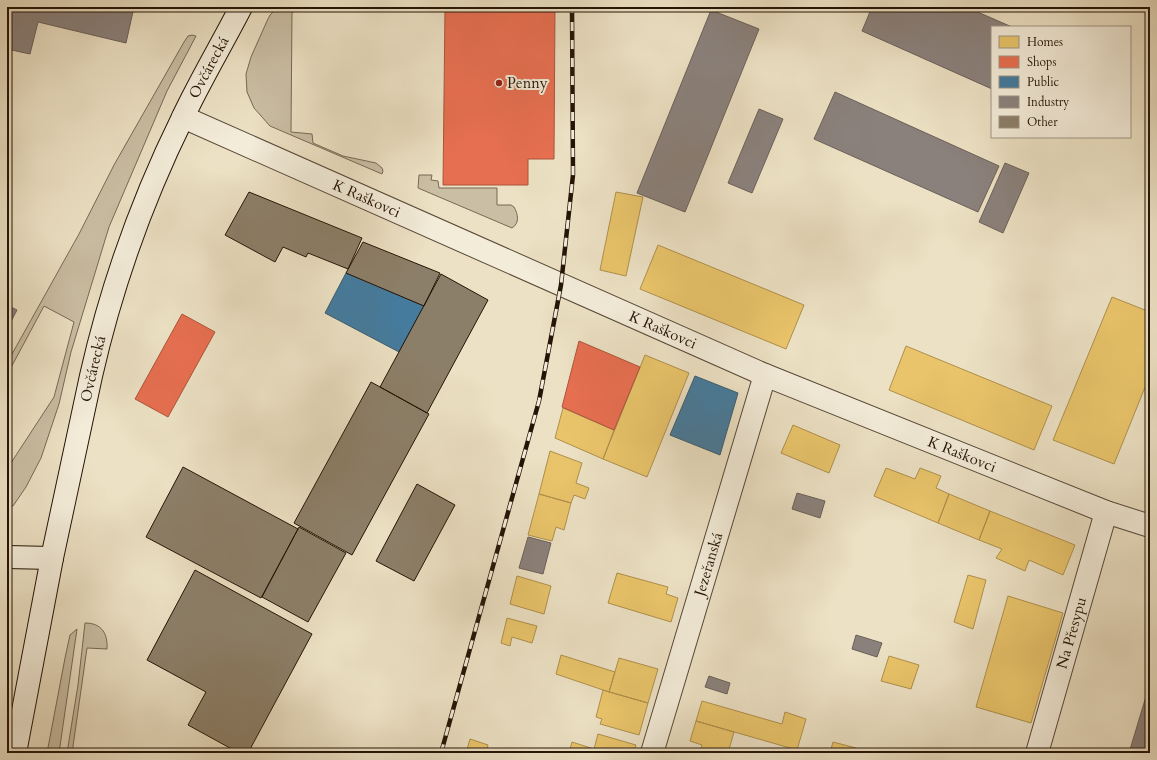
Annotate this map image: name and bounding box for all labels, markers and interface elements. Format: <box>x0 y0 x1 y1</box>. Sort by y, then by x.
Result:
legend <box>991 26 1131 138</box>
street label: Ovčárecká <box>184 32 234 102</box>
text: Homes <box>1027 34 1063 50</box>
text: Shops <box>1027 54 1056 70</box>
place label: Penny <box>507 73 548 93</box>
text: Public <box>1027 74 1060 90</box>
marker: Penny <box>494 78 504 88</box>
text: Industry <box>1027 94 1070 110</box>
text: Other <box>1027 114 1058 130</box>
street label: K Raškovci <box>330 175 404 222</box>
street label: K Raškovci <box>626 306 700 353</box>
street label: Ovčárecká <box>76 333 111 404</box>
street label: K Raškovci <box>925 431 999 477</box>
street label: Jezeřanská <box>689 530 728 600</box>
street label: Na Přesypu <box>1052 595 1091 671</box>

